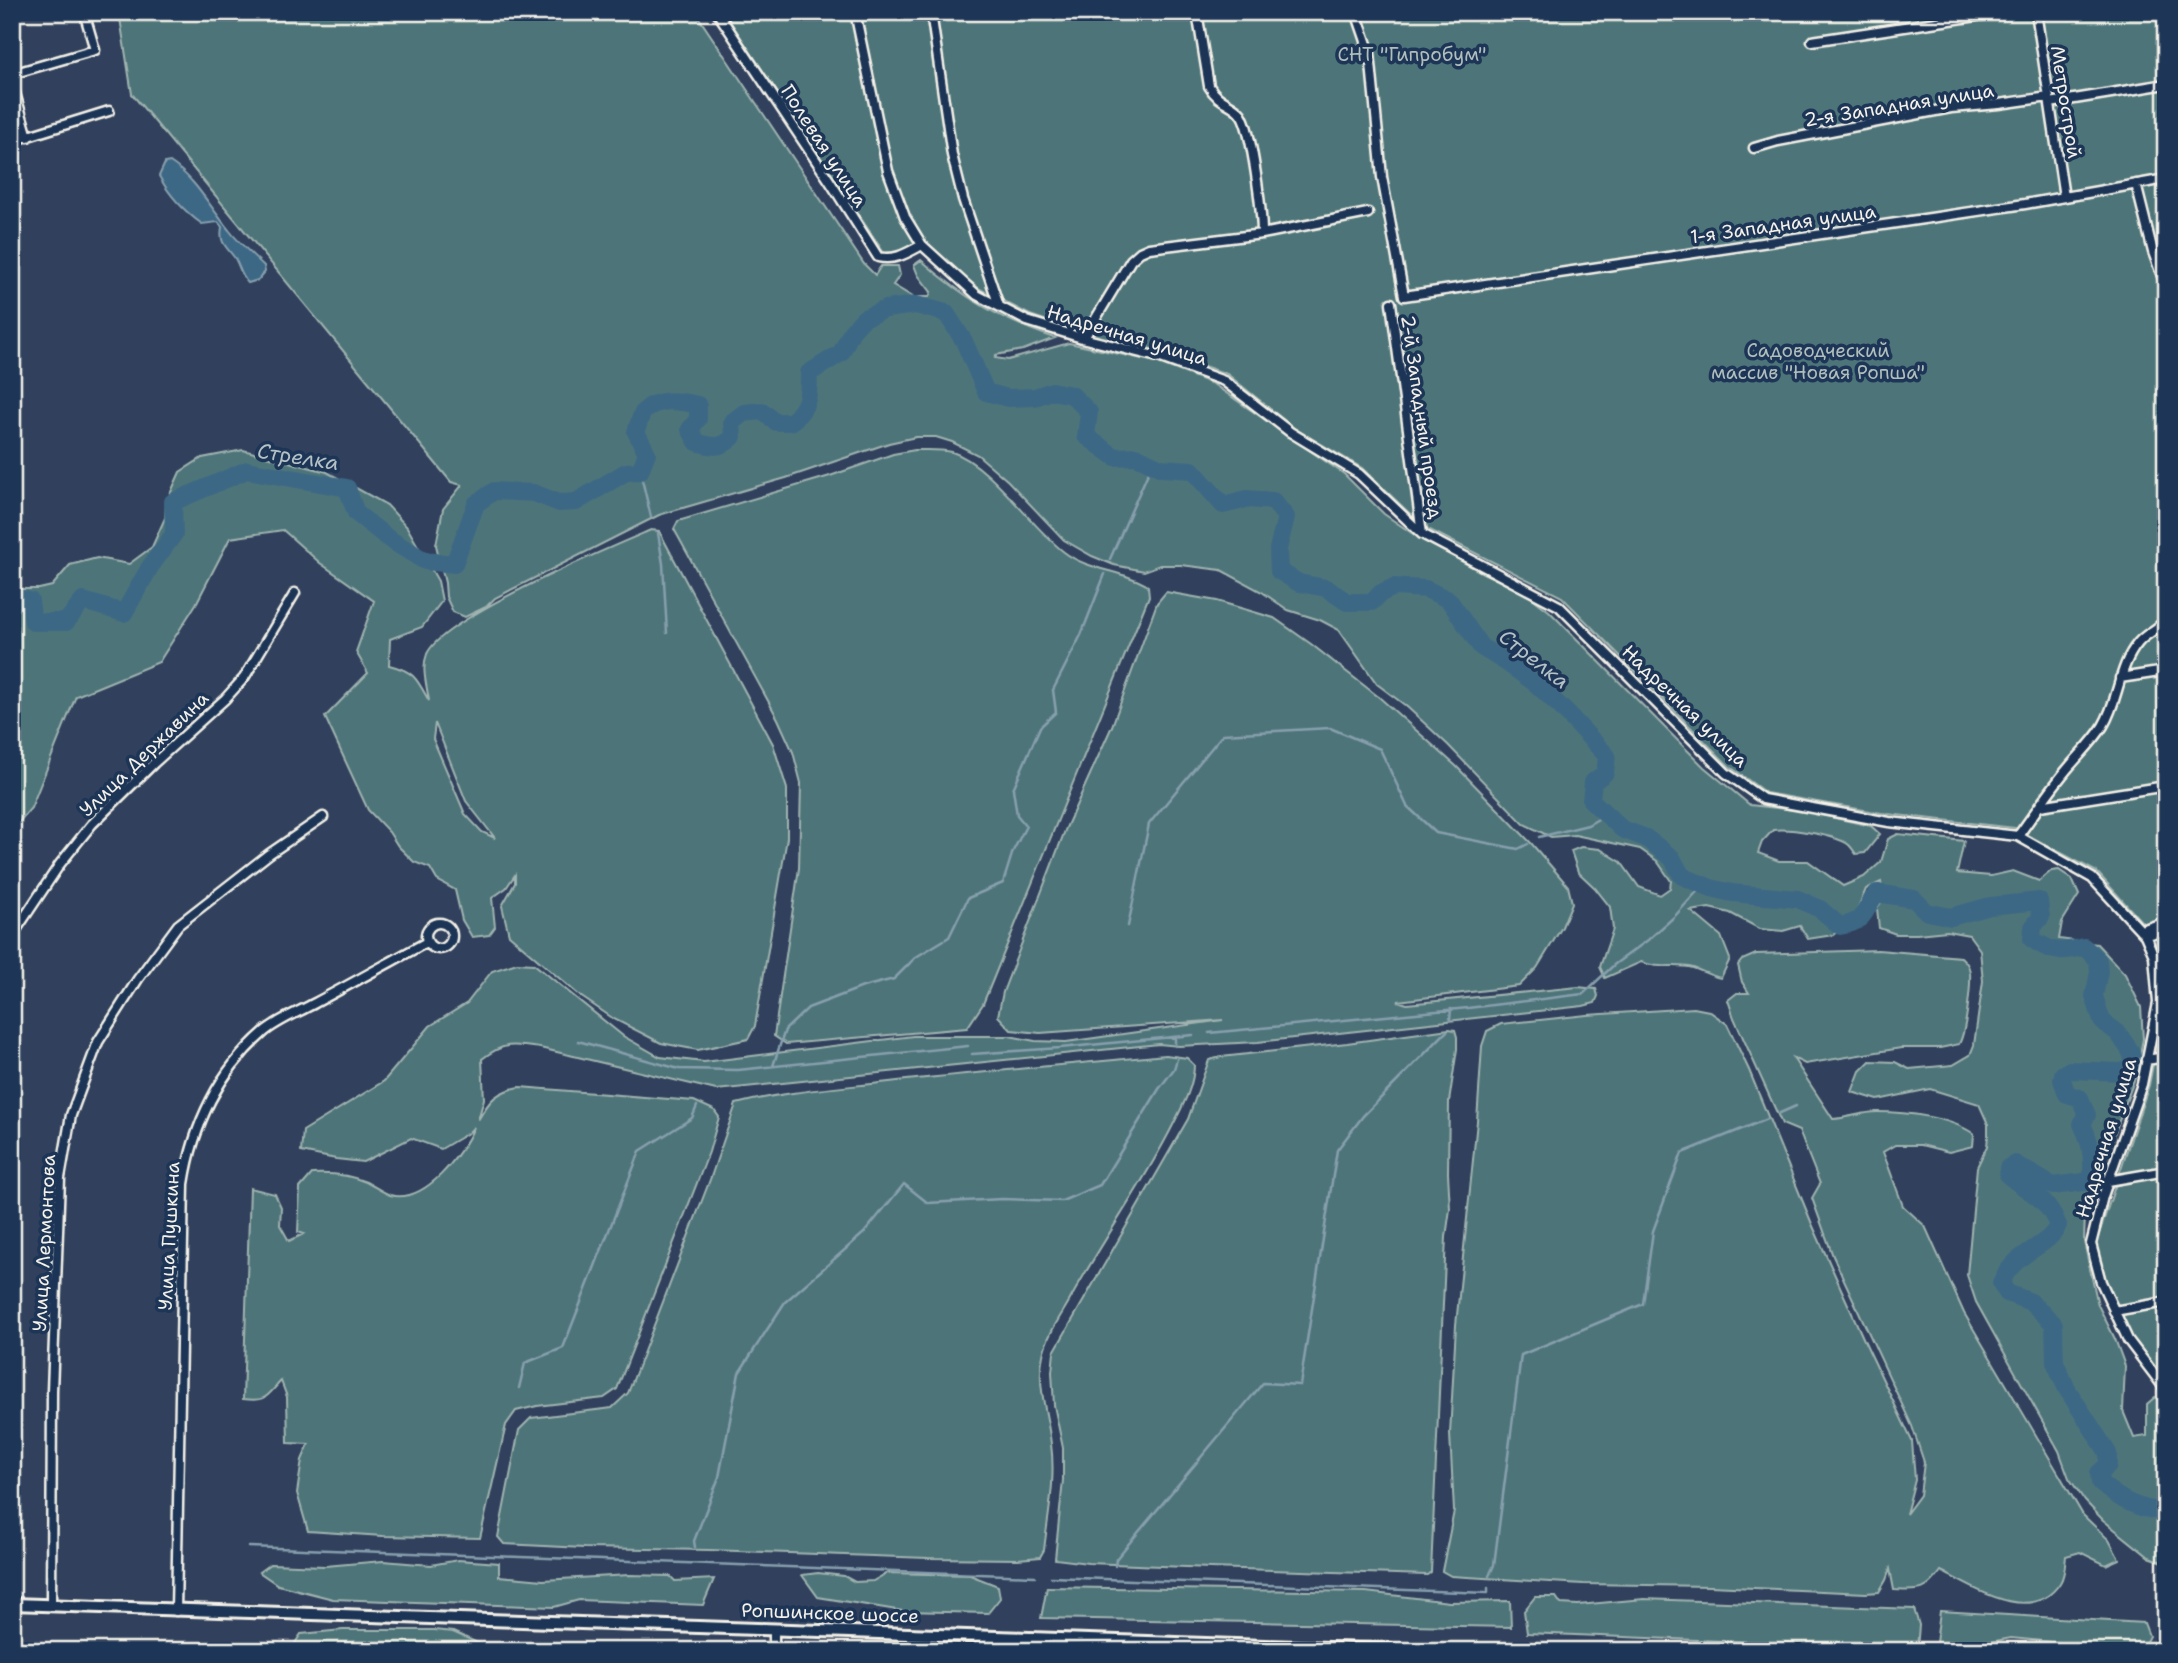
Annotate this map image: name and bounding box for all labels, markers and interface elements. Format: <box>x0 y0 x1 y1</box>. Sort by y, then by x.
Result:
park label: СНТ "Гипробум" <box>1338 42 1486 67</box>
street label: Метрострой <box>2045 44 2087 160</box>
street label: 2-я Западная улица <box>1802 78 1996 132</box>
street label: Полевая улица <box>775 80 873 212</box>
street label: 1-я Западная улица <box>1689 199 1878 249</box>
street label: Надречная улица <box>1044 299 1210 371</box>
street label: 2-й Западный проезд <box>1395 313 1449 521</box>
park label: Садоводческий массив "Новая Ропша" <box>1711 338 1925 385</box>
water label: Стрелка <box>255 437 341 477</box>
water label: Стрелка <box>1493 623 1575 695</box>
street label: Надречная улица <box>1617 639 1754 773</box>
street label: Улица Державина <box>74 686 214 822</box>
street label: Надречная улица <box>2070 1055 2142 1221</box>
street label: Улица Лермонтова <box>27 1154 61 1332</box>
street label: Улица Пушкина <box>153 1161 185 1311</box>
street label: Ропшинское шоссе <box>741 1597 919 1629</box>

